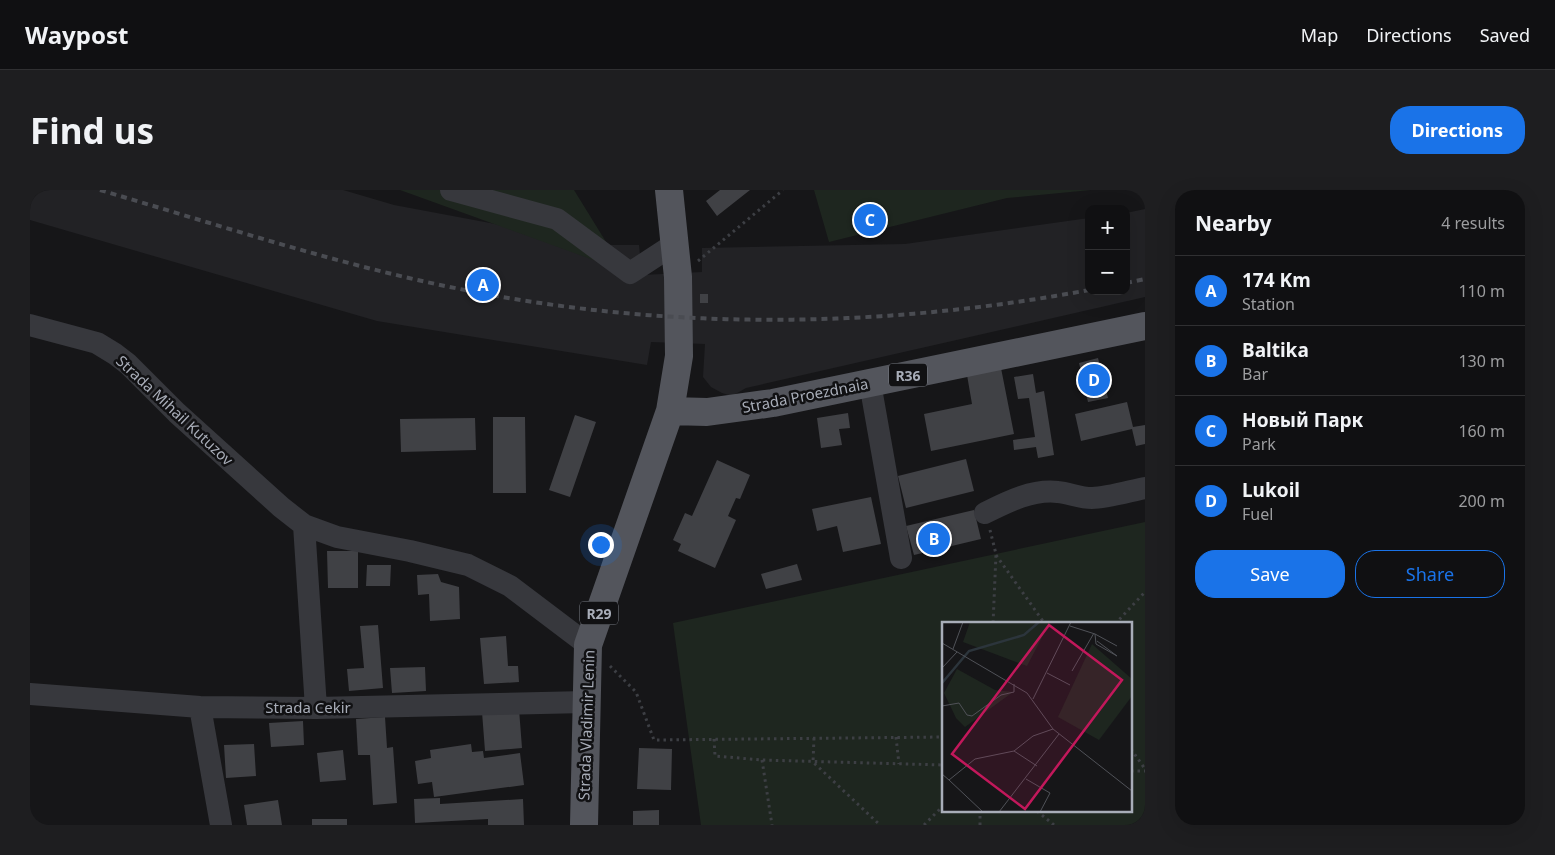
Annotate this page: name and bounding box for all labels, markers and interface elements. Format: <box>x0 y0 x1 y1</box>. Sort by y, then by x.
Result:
text: Waypost <box>25 18 128 51</box>
text: Map <box>1301 23 1338 47</box>
text: Directions <box>1366 23 1452 47</box>
text: Saved <box>1480 23 1530 47</box>
button: Directions <box>1390 106 1525 154</box>
text: Find us <box>30 107 154 154</box>
pin: C <box>854 201 886 239</box>
map controls <box>1085 205 1130 295</box>
button: + <box>1085 205 1130 250</box>
text: Nearby <box>1195 209 1271 237</box>
text: 4 results <box>1441 212 1505 234</box>
button: − <box>1085 250 1130 295</box>
pin: A <box>467 266 499 304</box>
text: 174 Km <box>1242 267 1311 293</box>
text: A <box>1205 280 1217 302</box>
text: 110 m <box>1458 280 1505 302</box>
text: Station <box>1242 293 1295 315</box>
text: Baltika <box>1242 337 1309 363</box>
text: B <box>1206 350 1216 372</box>
text: 130 m <box>1458 350 1505 372</box>
street label: Strada Mihail Kutuzov <box>112 351 238 470</box>
pin: D <box>1078 361 1110 399</box>
text: Bar <box>1242 363 1268 385</box>
road number: R36 <box>889 364 927 386</box>
street label: Strada Proezdnaia <box>740 373 870 417</box>
text: Новый Парк <box>1242 407 1363 433</box>
text: C <box>1206 420 1216 442</box>
text: 160 m <box>1458 420 1505 442</box>
text: Park <box>1242 433 1276 455</box>
text: Lukoil <box>1242 477 1300 503</box>
text: D <box>1205 490 1217 512</box>
text: 200 m <box>1458 490 1505 512</box>
text: Fuel <box>1242 503 1273 525</box>
pin: B <box>918 520 950 558</box>
your location <box>588 532 614 558</box>
button: Save <box>1195 550 1345 598</box>
button: Share <box>1355 550 1505 598</box>
road number: R29 <box>580 602 618 624</box>
inset map <box>942 622 1132 812</box>
street label: Strada Vladimir Lenin <box>573 649 599 801</box>
street label: Strada Cekir <box>265 697 351 717</box>

